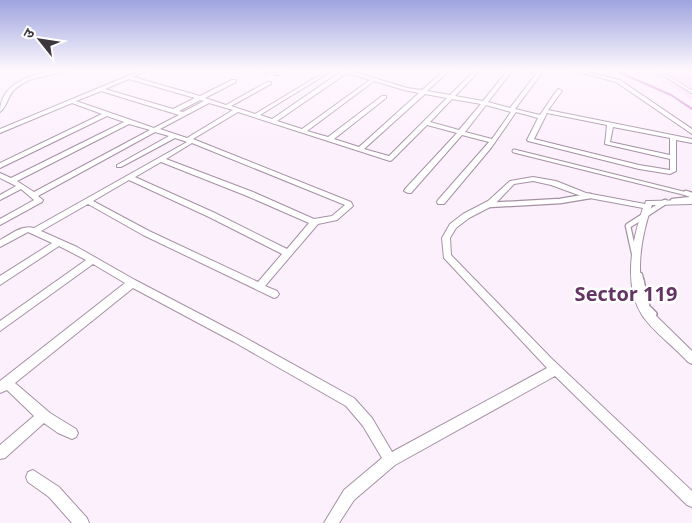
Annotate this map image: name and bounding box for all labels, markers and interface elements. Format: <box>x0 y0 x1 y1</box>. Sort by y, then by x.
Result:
north arrow <box>15 15 65 65</box>
text: उ <box>18 24 39 42</box>
district label: Sector 119 <box>575 280 677 307</box>

